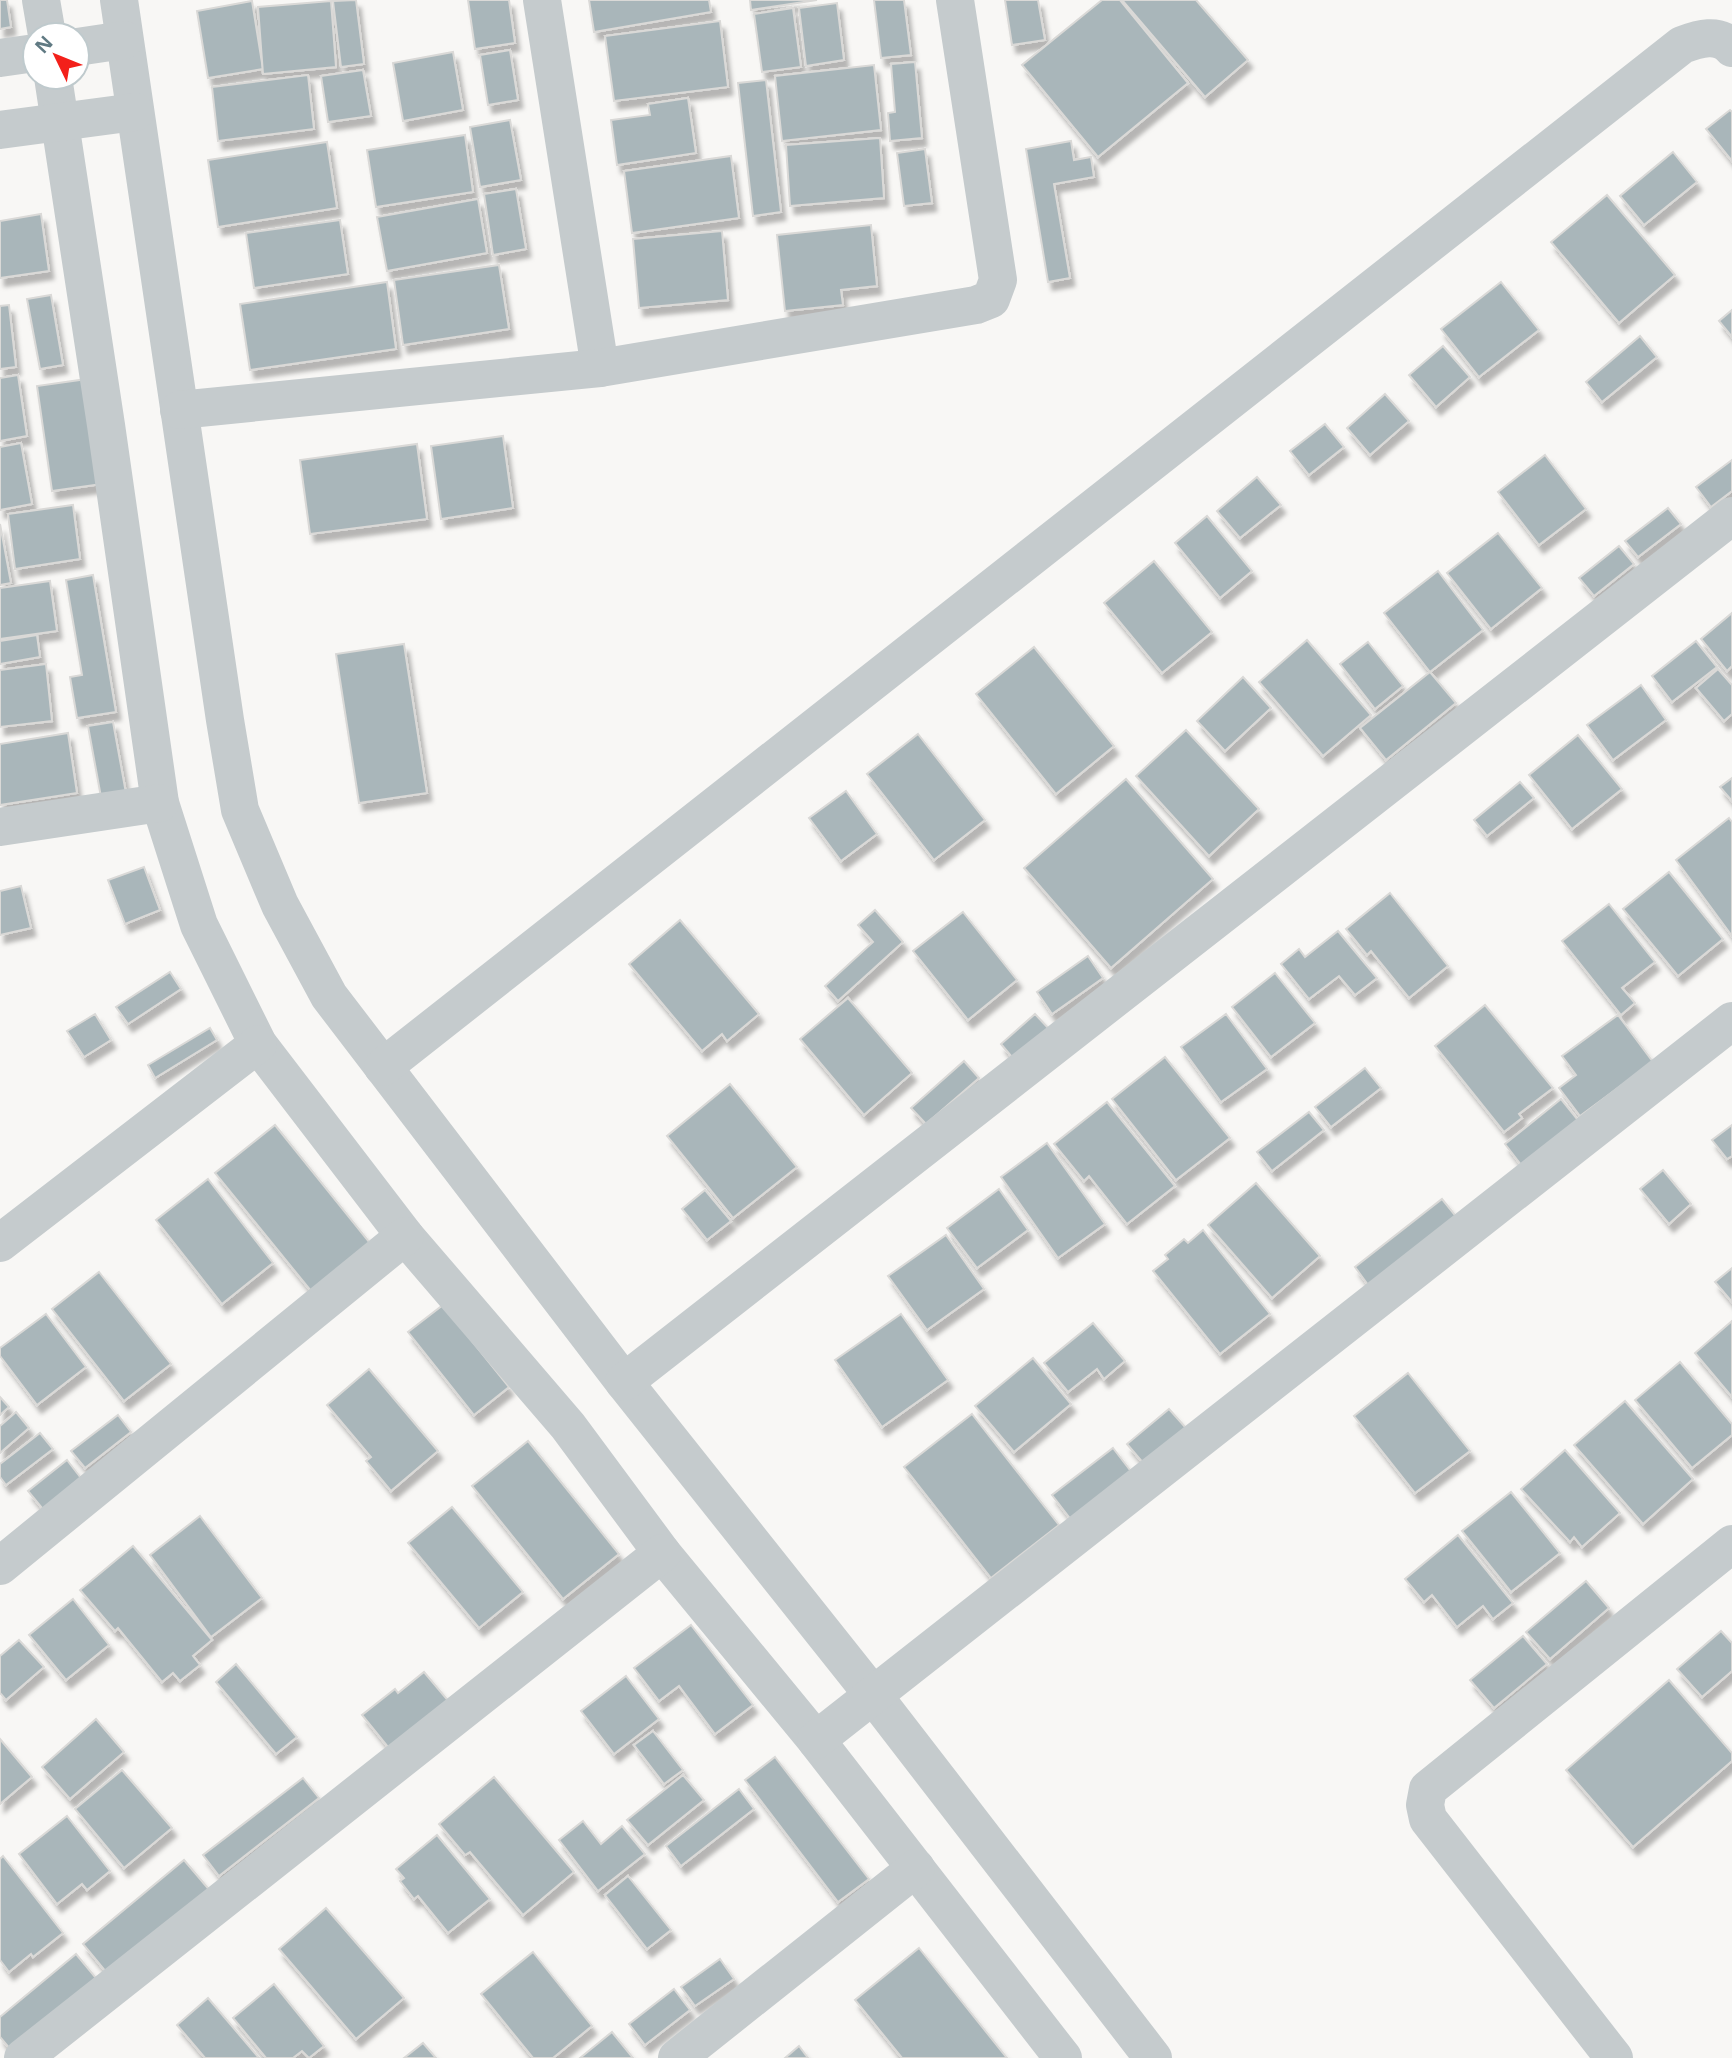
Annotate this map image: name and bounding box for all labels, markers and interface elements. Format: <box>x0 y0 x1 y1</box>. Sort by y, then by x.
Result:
north arrow <box>21 21 91 91</box>
text: N <box>29 30 58 59</box>

